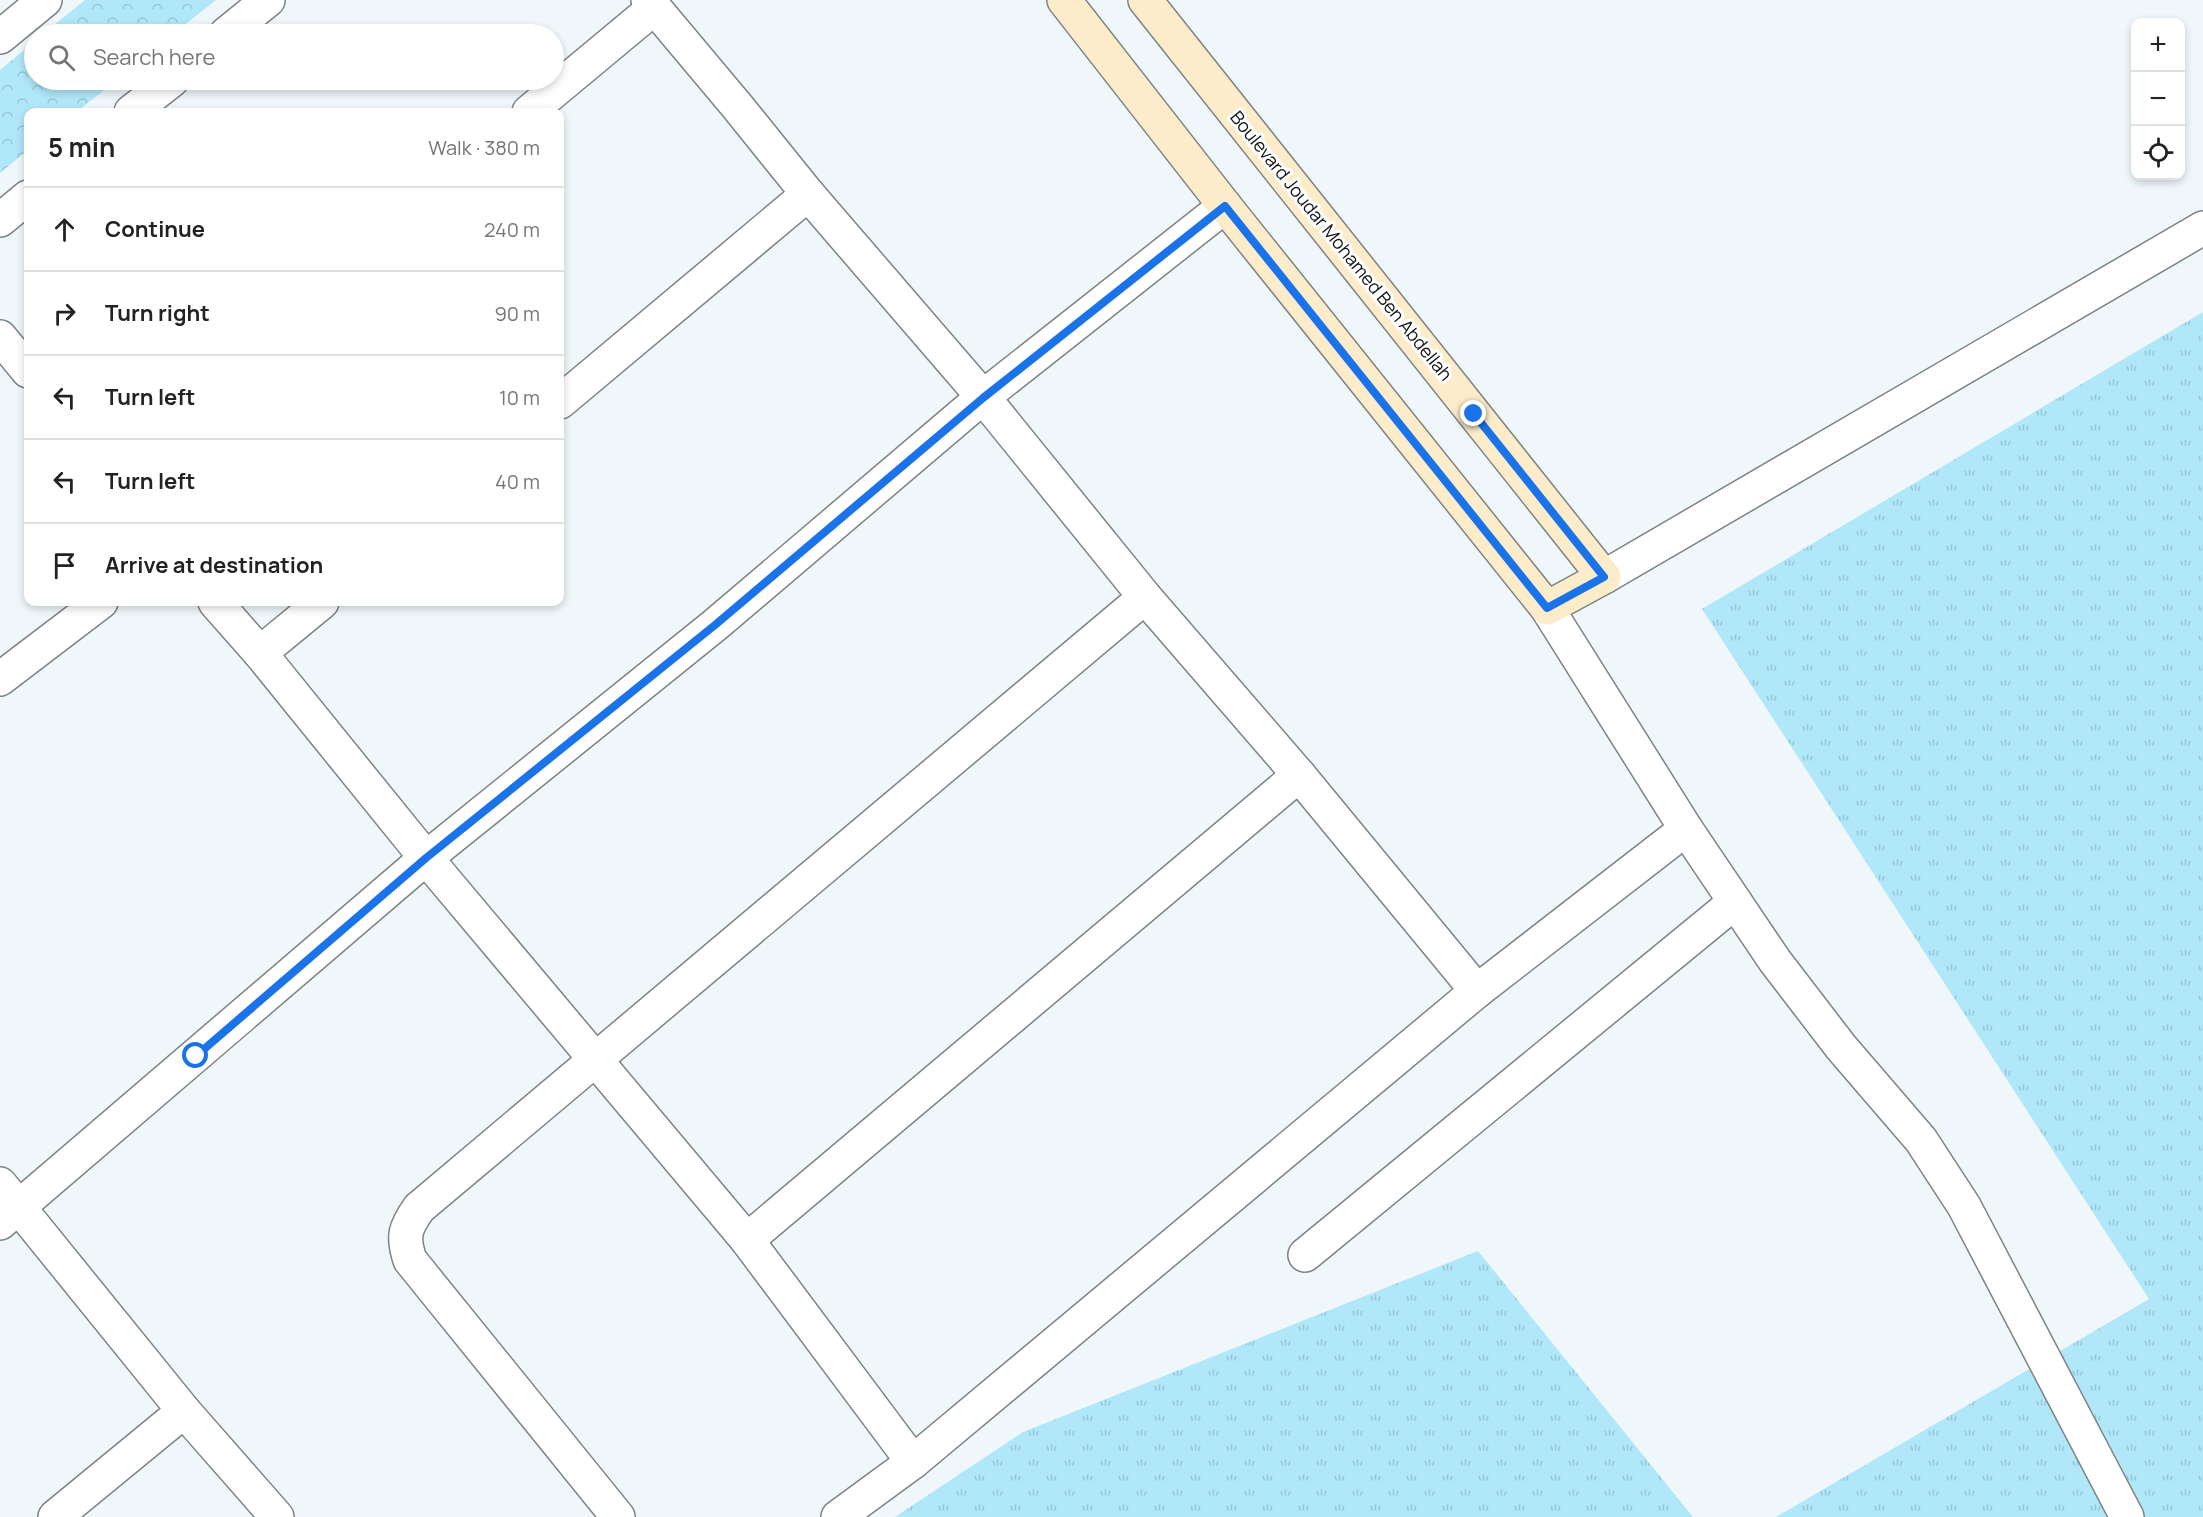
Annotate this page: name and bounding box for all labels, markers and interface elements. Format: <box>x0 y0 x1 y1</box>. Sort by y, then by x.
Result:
map controls <box>2131 18 2185 180</box>
button: + <box>2131 18 2185 72</box>
search box <box>24 24 564 90</box>
icon: search <box>45 41 78 74</box>
text: Search here <box>93 42 215 72</box>
button: − <box>2131 72 2185 126</box>
street label: Boulevard Joudar Mohamed Ben Abdellah <box>1225 105 1458 385</box>
button: locate <box>2131 126 2185 180</box>
text: 5 min <box>48 129 115 165</box>
text: Walk · 380 m <box>428 134 540 161</box>
icon: ahead <box>48 213 81 246</box>
text: Continue <box>105 214 205 244</box>
text: 240 m <box>484 216 540 243</box>
icon: right <box>48 297 81 330</box>
text: Turn right <box>105 298 210 328</box>
text: 90 m <box>494 300 540 327</box>
icon: left <box>48 381 81 414</box>
text: Turn left <box>105 382 195 412</box>
text: 10 m <box>499 384 540 411</box>
route end <box>1460 400 1486 426</box>
icon: left <box>48 465 81 498</box>
text: Turn left <box>105 466 195 496</box>
text: 40 m <box>495 468 540 495</box>
icon: arrive <box>48 549 81 582</box>
text: Arrive at destination <box>105 550 323 580</box>
route start <box>182 1042 208 1068</box>

